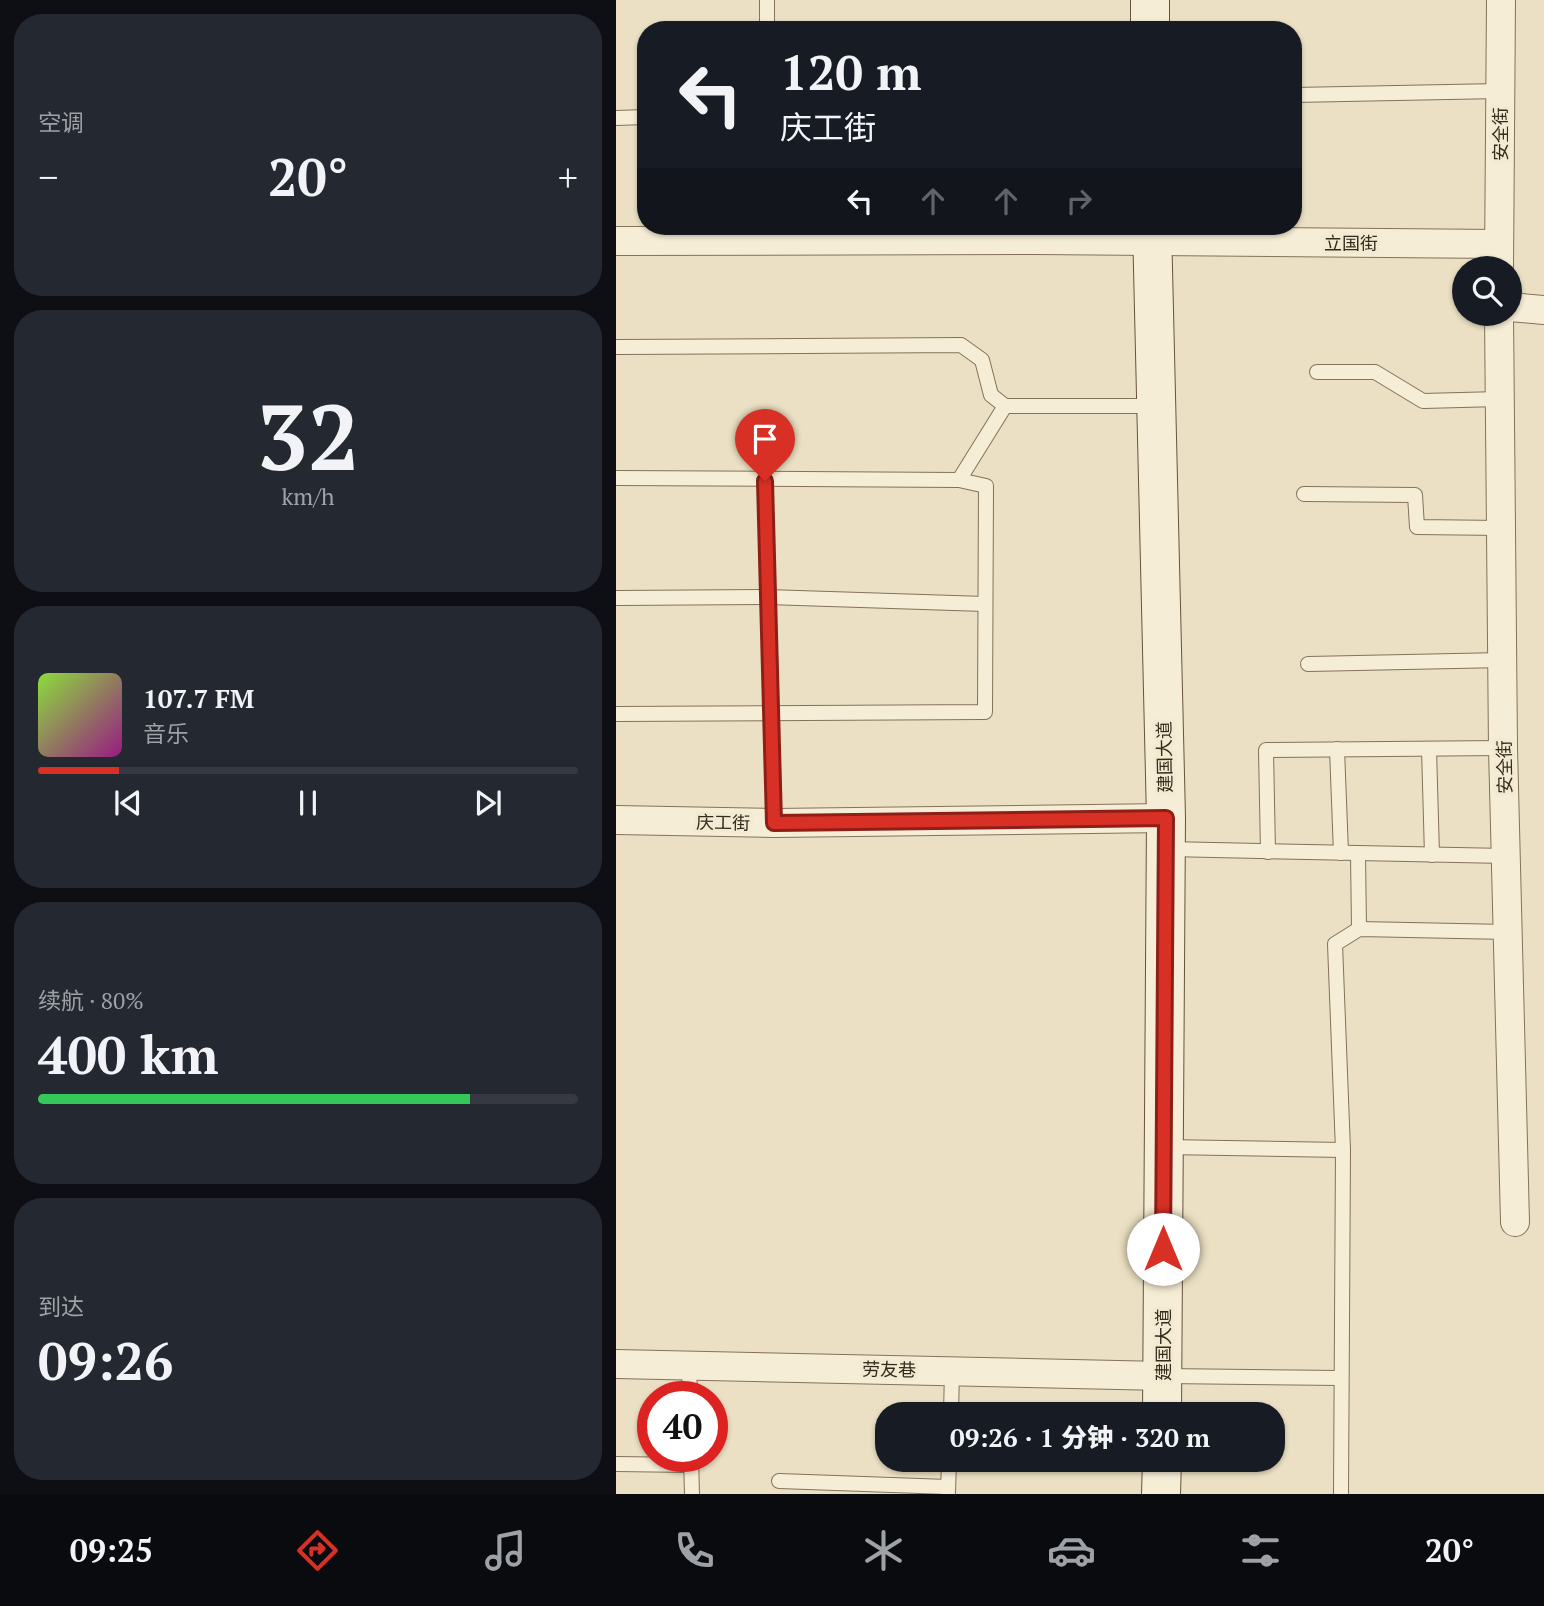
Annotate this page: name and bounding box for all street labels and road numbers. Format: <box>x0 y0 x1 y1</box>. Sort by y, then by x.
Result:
street label: 安全街 <box>1488 107 1512 161</box>
street label: 立国街 <box>1324 231 1378 255</box>
street label: 建国大道 <box>1151 721 1177 793</box>
street label: 安全街 <box>1492 740 1516 794</box>
street label: 庆工街 <box>696 810 750 834</box>
street label: 建国大道 <box>1151 1309 1175 1381</box>
street label: 劳友巷 <box>862 1357 916 1381</box>

